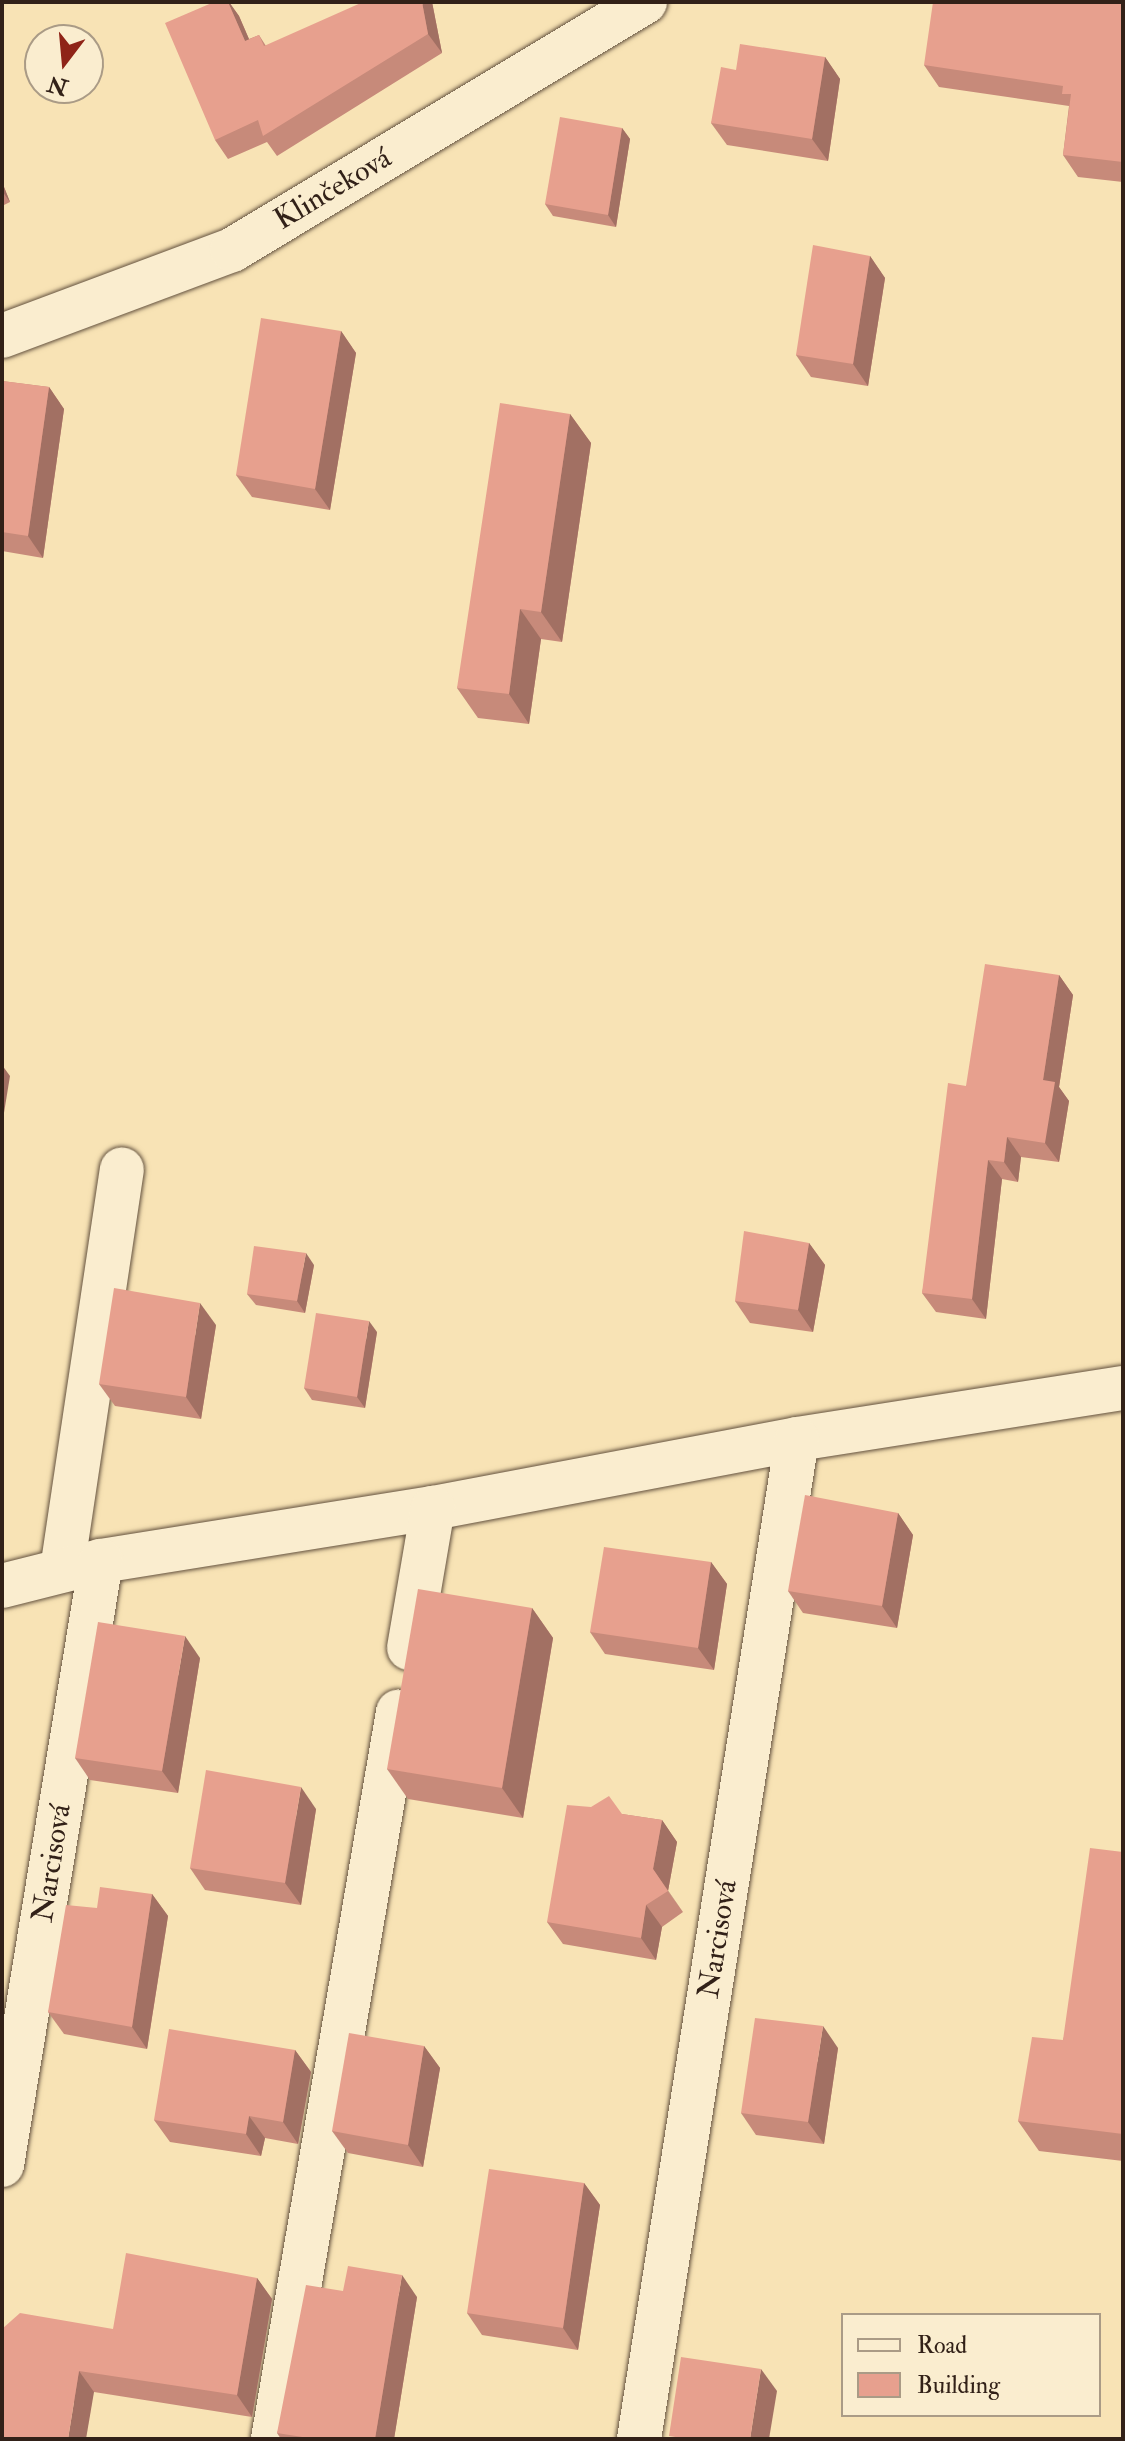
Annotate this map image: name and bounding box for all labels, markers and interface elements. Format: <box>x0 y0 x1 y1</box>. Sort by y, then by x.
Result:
north arrow <box>24 24 104 104</box>
text: N <box>45 69 71 101</box>
street label: Klinčeková <box>268 140 398 238</box>
street label: Narcisová <box>25 1801 79 1925</box>
street label: Narcisová <box>691 1877 745 2001</box>
legend <box>841 2313 1101 2417</box>
text: Road <box>917 2330 967 2361</box>
text: Building <box>917 2370 1000 2401</box>

